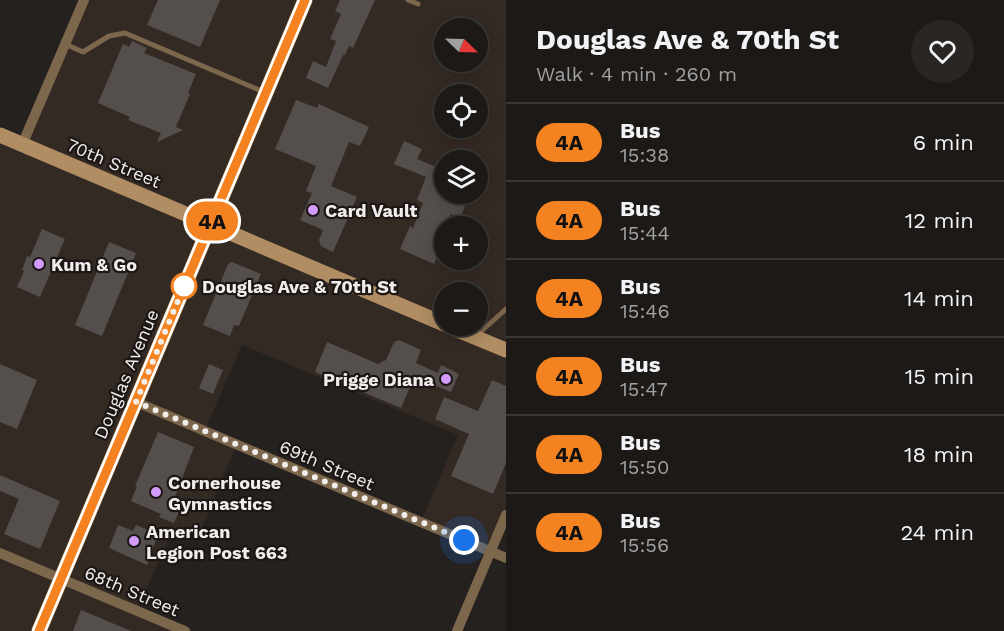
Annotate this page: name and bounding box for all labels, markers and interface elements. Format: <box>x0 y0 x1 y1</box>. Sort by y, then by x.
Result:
north arrow <box>434 18 488 72</box>
map controls <box>434 18 488 336</box>
button: heart <box>911 20 974 83</box>
text: Douglas Ave & 70th St <box>536 23 839 56</box>
text: Walk · 4 min · 260 m <box>536 62 737 86</box>
button: locate <box>434 84 488 138</box>
text: Bus <box>620 118 660 143</box>
text: 4A <box>555 130 583 155</box>
text: 6 min <box>913 130 974 155</box>
street label: 70th Street <box>64 134 165 192</box>
text: 15:38 <box>620 143 669 167</box>
button: layers <box>434 150 488 204</box>
text: Bus <box>620 196 660 221</box>
place label: Card Vault <box>325 200 418 221</box>
line badge: 4A <box>185 202 239 240</box>
marker: Card Vault <box>306 203 320 217</box>
text: 4A <box>555 208 583 233</box>
text: 12 min <box>905 208 974 233</box>
text: 4A <box>198 209 226 234</box>
button: + <box>434 216 488 270</box>
text: 15:44 <box>620 221 670 245</box>
place label: Kum & Go <box>51 254 137 275</box>
marker: Kum & Go <box>32 257 46 271</box>
marker: Douglas Ave & 70th St <box>171 273 197 299</box>
text: Bus <box>620 274 660 299</box>
place label: Douglas Ave & 70th St <box>202 276 397 297</box>
button: − <box>434 282 488 336</box>
text: 4A <box>555 286 583 311</box>
text: 14 min <box>904 286 974 311</box>
text: 15:46 <box>620 299 670 323</box>
street label: Douglas Avenue <box>89 306 163 442</box>
text: Bus <box>620 352 660 377</box>
text: 4A <box>555 364 583 389</box>
text: 15 min <box>905 364 974 389</box>
place label: Prigge Diana <box>323 369 435 390</box>
marker: Prigge Diana <box>439 372 453 386</box>
text: 15:47 <box>620 377 668 401</box>
text: Bus <box>620 430 660 455</box>
street label: 69th Street <box>276 436 378 495</box>
text: 4A <box>555 442 583 467</box>
text: 18 min <box>904 442 974 467</box>
text: 15:50 <box>620 455 669 479</box>
place label: Cornerhouse Gymnastics <box>168 472 281 514</box>
marker: Cornerhouse Gymnastics <box>149 485 163 499</box>
text: Bus <box>620 508 660 533</box>
text: 4A <box>555 520 583 545</box>
text: 24 min <box>900 520 974 545</box>
place label: American Legion Post 663 <box>146 521 288 563</box>
your location <box>449 525 479 555</box>
text: 15:56 <box>620 533 669 557</box>
marker: American Legion Post 663 <box>127 534 141 548</box>
street label: 68th Street <box>81 562 183 621</box>

